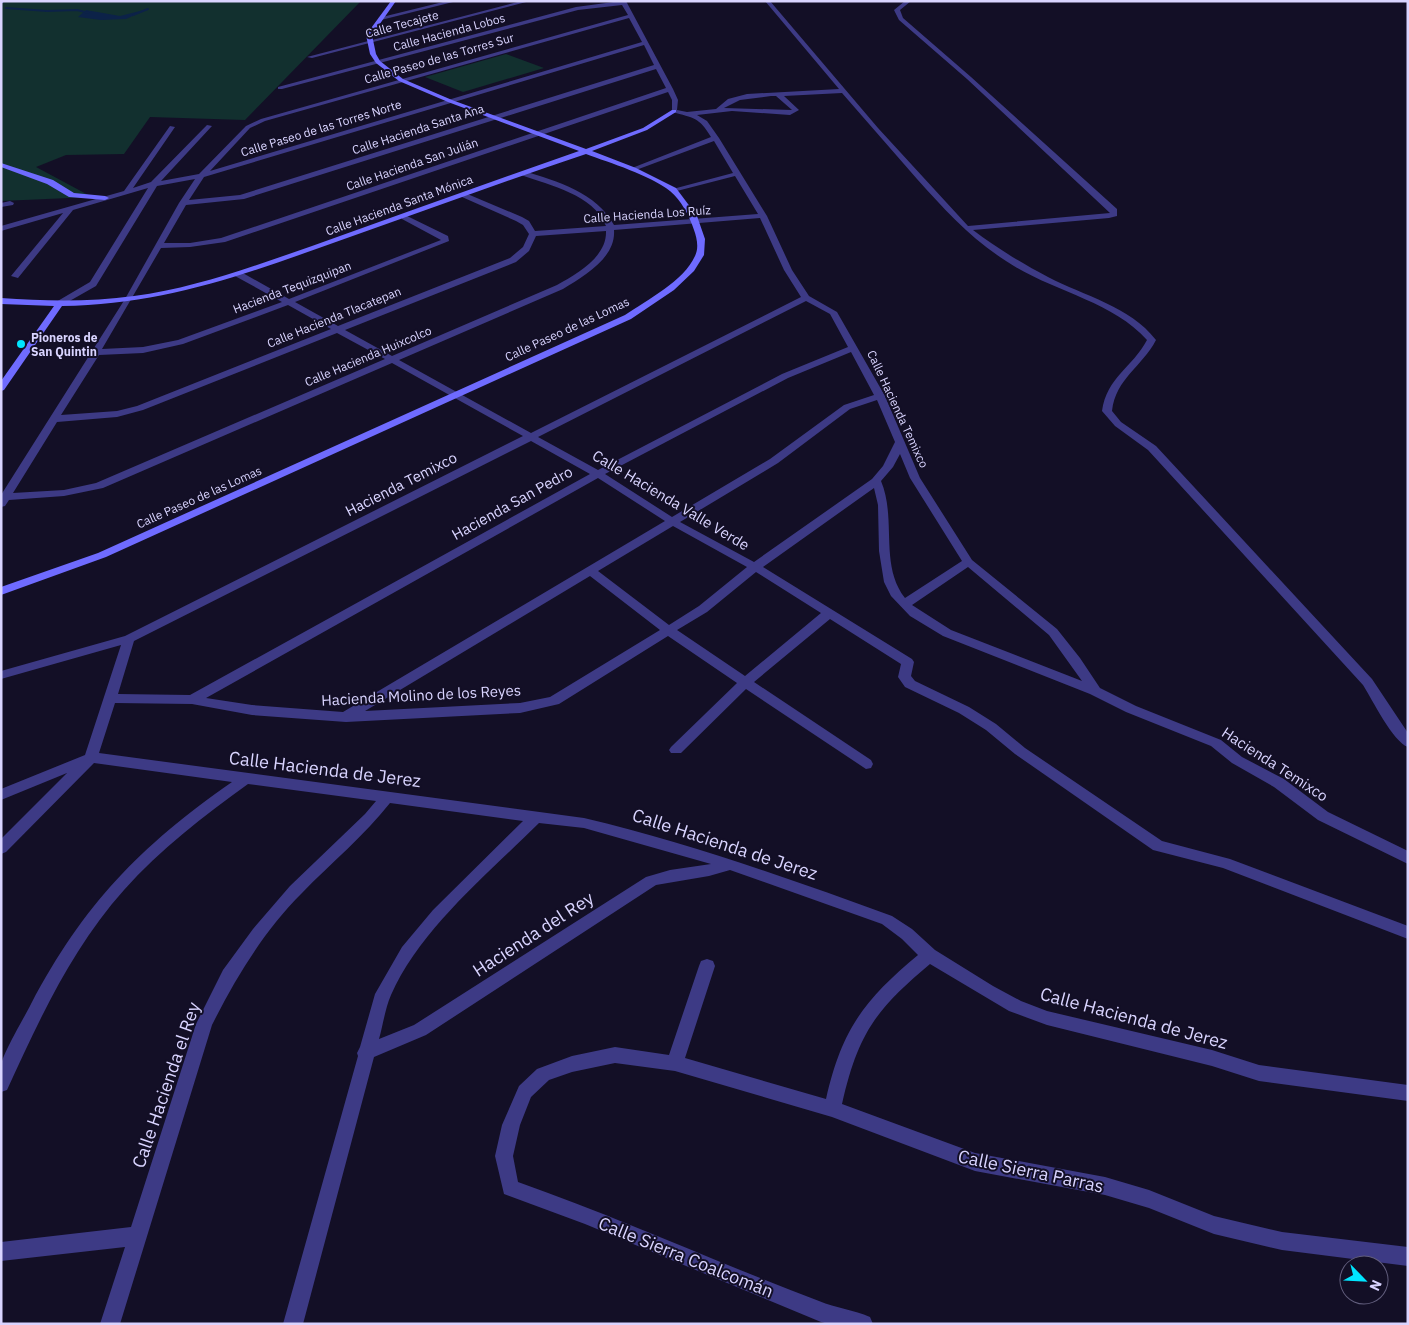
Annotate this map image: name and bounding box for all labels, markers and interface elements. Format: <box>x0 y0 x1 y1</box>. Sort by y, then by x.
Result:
street label: Calle Tecajete <box>364 7 441 41</box>
street label: Calle Hacienda Lobos <box>391 10 507 54</box>
street label: Calle Paseo de las Torres Sur <box>362 29 516 87</box>
street label: Calle Paseo de las Torres Norte <box>239 96 404 160</box>
street label: Calle Hacienda Santa Ana <box>350 100 486 157</box>
street label: Calle Hacienda San Julián <box>344 134 480 194</box>
street label: Calle Hacienda Santa Mónica <box>323 171 475 239</box>
street label: Calle Hacienda Los Ruíz <box>583 202 712 226</box>
street label: Hacienda Tequizquipan <box>231 258 353 316</box>
street label: Calle Hacienda Tlacatepan <box>265 283 403 351</box>
street label: Calle Paseo de las Lomas <box>502 294 632 364</box>
street label: Calle Hacienda Huixcolco <box>302 322 434 390</box>
place label: Pioneros de San Quintin <box>31 330 98 359</box>
marker: Pioneros de San Quintin <box>15 338 27 350</box>
street label: Calle Hacienda Temixco <box>864 348 932 470</box>
street label: Calle Hacienda Valle Verde <box>589 446 753 554</box>
street label: Hacienda Temixco <box>342 448 460 520</box>
street label: Hacienda San Pedro <box>448 462 576 544</box>
street label: Calle Paseo de las Lomas <box>134 463 264 531</box>
street label: Hacienda Molino de los Reyes <box>321 680 521 710</box>
street label: Hacienda Temixco <box>1218 723 1332 805</box>
street label: Calle Hacienda de Jerez <box>228 746 422 792</box>
street label: Calle Hacienda de Jerez <box>630 803 820 885</box>
street label: Hacienda del Rey <box>468 886 598 982</box>
street label: Calle Hacienda de Jerez <box>1038 982 1230 1054</box>
street label: Calle Hacienda el Rey <box>127 999 205 1171</box>
street label: Calle Sierra Parras <box>956 1144 1106 1198</box>
street label: Calle Sierra Coalcomán <box>595 1211 777 1303</box>
north arrow <box>1339 1255 1389 1305</box>
text: N <box>1366 1277 1386 1294</box>

